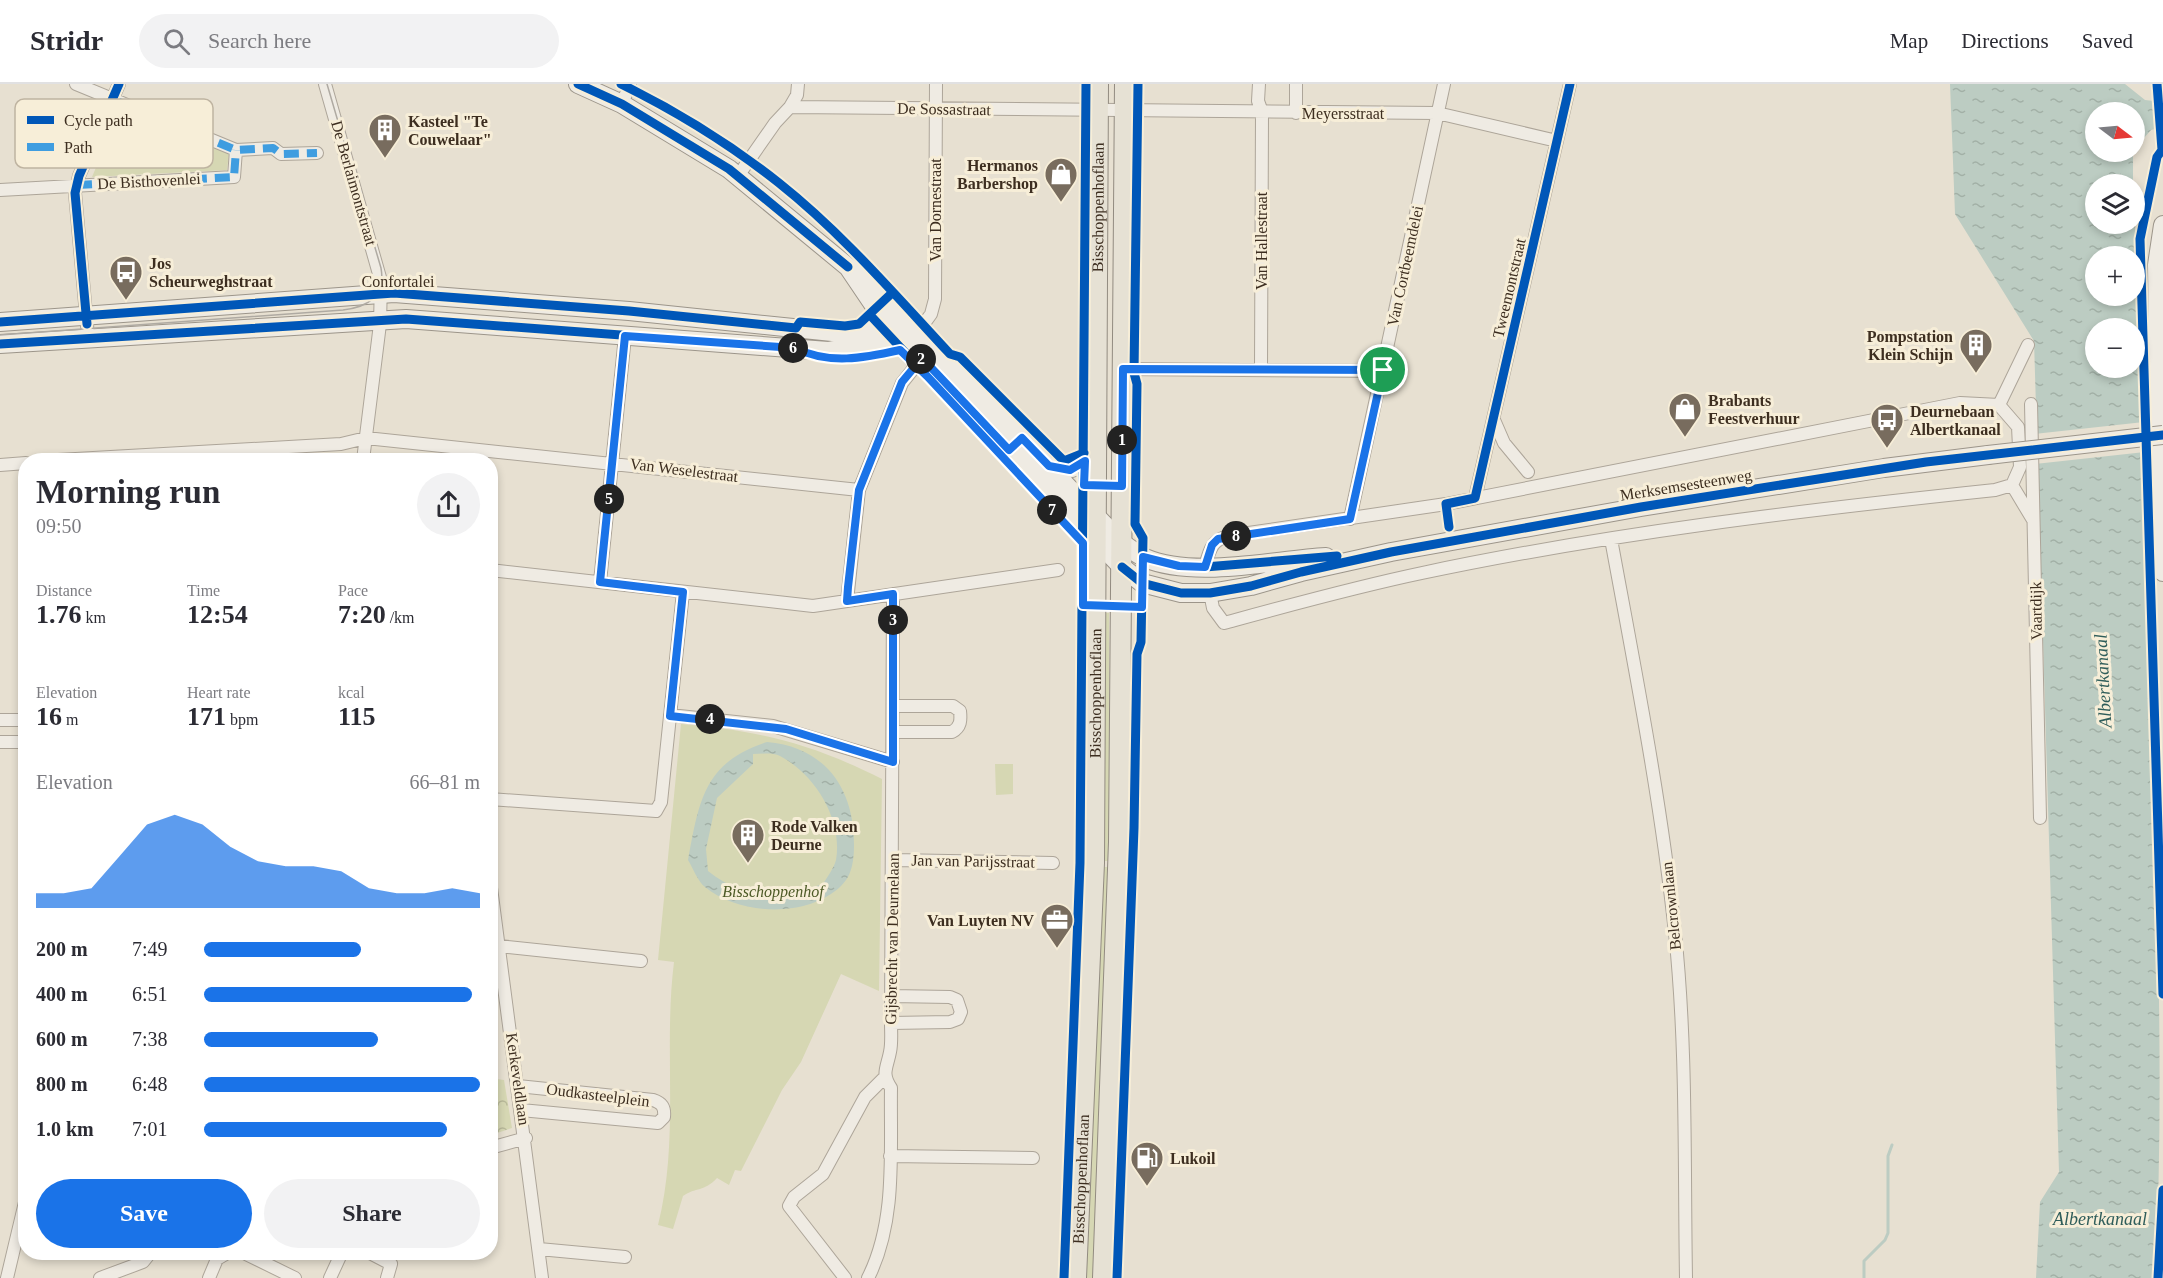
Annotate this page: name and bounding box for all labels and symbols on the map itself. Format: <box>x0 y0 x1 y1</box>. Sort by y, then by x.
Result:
legend <box>15 99 213 168</box>
street label: De Sossastraat <box>897 100 992 118</box>
north arrow <box>2085 102 2145 162</box>
street label: Meyersstraat <box>1302 105 1385 123</box>
text: Cycle path <box>64 112 133 130</box>
building icon: Kasteel "Te Couwelaar" <box>367 112 403 159</box>
place label: Kasteel "Te Couwelaar" <box>408 113 492 148</box>
street label: De Berlaimontstraat <box>328 119 380 248</box>
text: Path <box>64 139 92 156</box>
street label: Bisschoppenhoflaan <box>1089 142 1107 272</box>
shop icon: Hermanos Barbershop <box>1043 156 1079 203</box>
place label: Hermanos Barbershop <box>957 157 1038 193</box>
street label: Van Dornestraat <box>927 158 944 262</box>
street label: De Bisthovenlei <box>97 170 202 192</box>
street label: Van Hallestraat <box>1253 191 1270 290</box>
street label: Van Cortbeemdelei <box>1384 204 1426 328</box>
street label: Tweemontstraat <box>1489 236 1529 340</box>
bus stop icon: Jos Scheurweghstraat <box>108 254 144 301</box>
place label: Jos Scheurweghstraat <box>149 255 273 291</box>
street label: Confortalei <box>362 273 435 290</box>
building icon: Pompstation Klein Schijn <box>1958 327 1994 374</box>
place label: Pompstation Klein Schijn <box>1867 328 1953 364</box>
pin: 6 <box>778 333 808 363</box>
pin: 2 <box>906 344 936 374</box>
pin <box>1357 344 1408 395</box>
shop icon: Brabants Feestverhuur <box>1667 391 1703 438</box>
place label: Brabants Feestverhuur <box>1708 392 1800 427</box>
bus stop icon: Deurnebaan Albertkanaal <box>1869 402 1905 449</box>
place label: Deurnebaan Albertkanaal <box>1910 403 2001 438</box>
pin: 1 <box>1107 425 1137 455</box>
street label: Van Weselestraat <box>629 455 740 485</box>
street label: Merksemsesteenweg <box>1619 466 1753 505</box>
pin: 5 <box>594 484 624 514</box>
pin: 7 <box>1037 495 1067 525</box>
pin: 8 <box>1221 521 1251 551</box>
street label: Vaartdijk <box>2027 582 2046 640</box>
pin: 3 <box>878 605 908 635</box>
street label: Bisschoppenhoflaan <box>1086 628 1104 758</box>
water label: Albertkanaal <box>2091 634 2115 729</box>
pin: 4 <box>695 704 725 734</box>
building icon: Rode Valken Deurne <box>730 817 766 864</box>
place label: Rode Valken Deurne <box>771 818 858 853</box>
street label: Jan van Parijsstraat <box>911 851 1035 872</box>
street label: Gijsbrecht van Deurnelaan <box>882 853 903 1025</box>
street label: Belcrownlaan <box>1658 861 1684 951</box>
park label: Bisschoppenhof <box>722 883 826 901</box>
office icon: Van Luyten NV <box>1039 902 1075 949</box>
place label: Van Luyten NV <box>927 912 1034 930</box>
street label: Kerkeveldlaan <box>503 1032 533 1126</box>
street label: Oudkasteelplein <box>545 1080 651 1111</box>
street label: Bisschoppenhoflaan <box>1069 1114 1092 1244</box>
fuel station icon: Lukoil <box>1129 1140 1165 1187</box>
place label: Lukoil <box>1170 1150 1216 1167</box>
water label: Albertkanaal <box>2052 1209 2147 1229</box>

